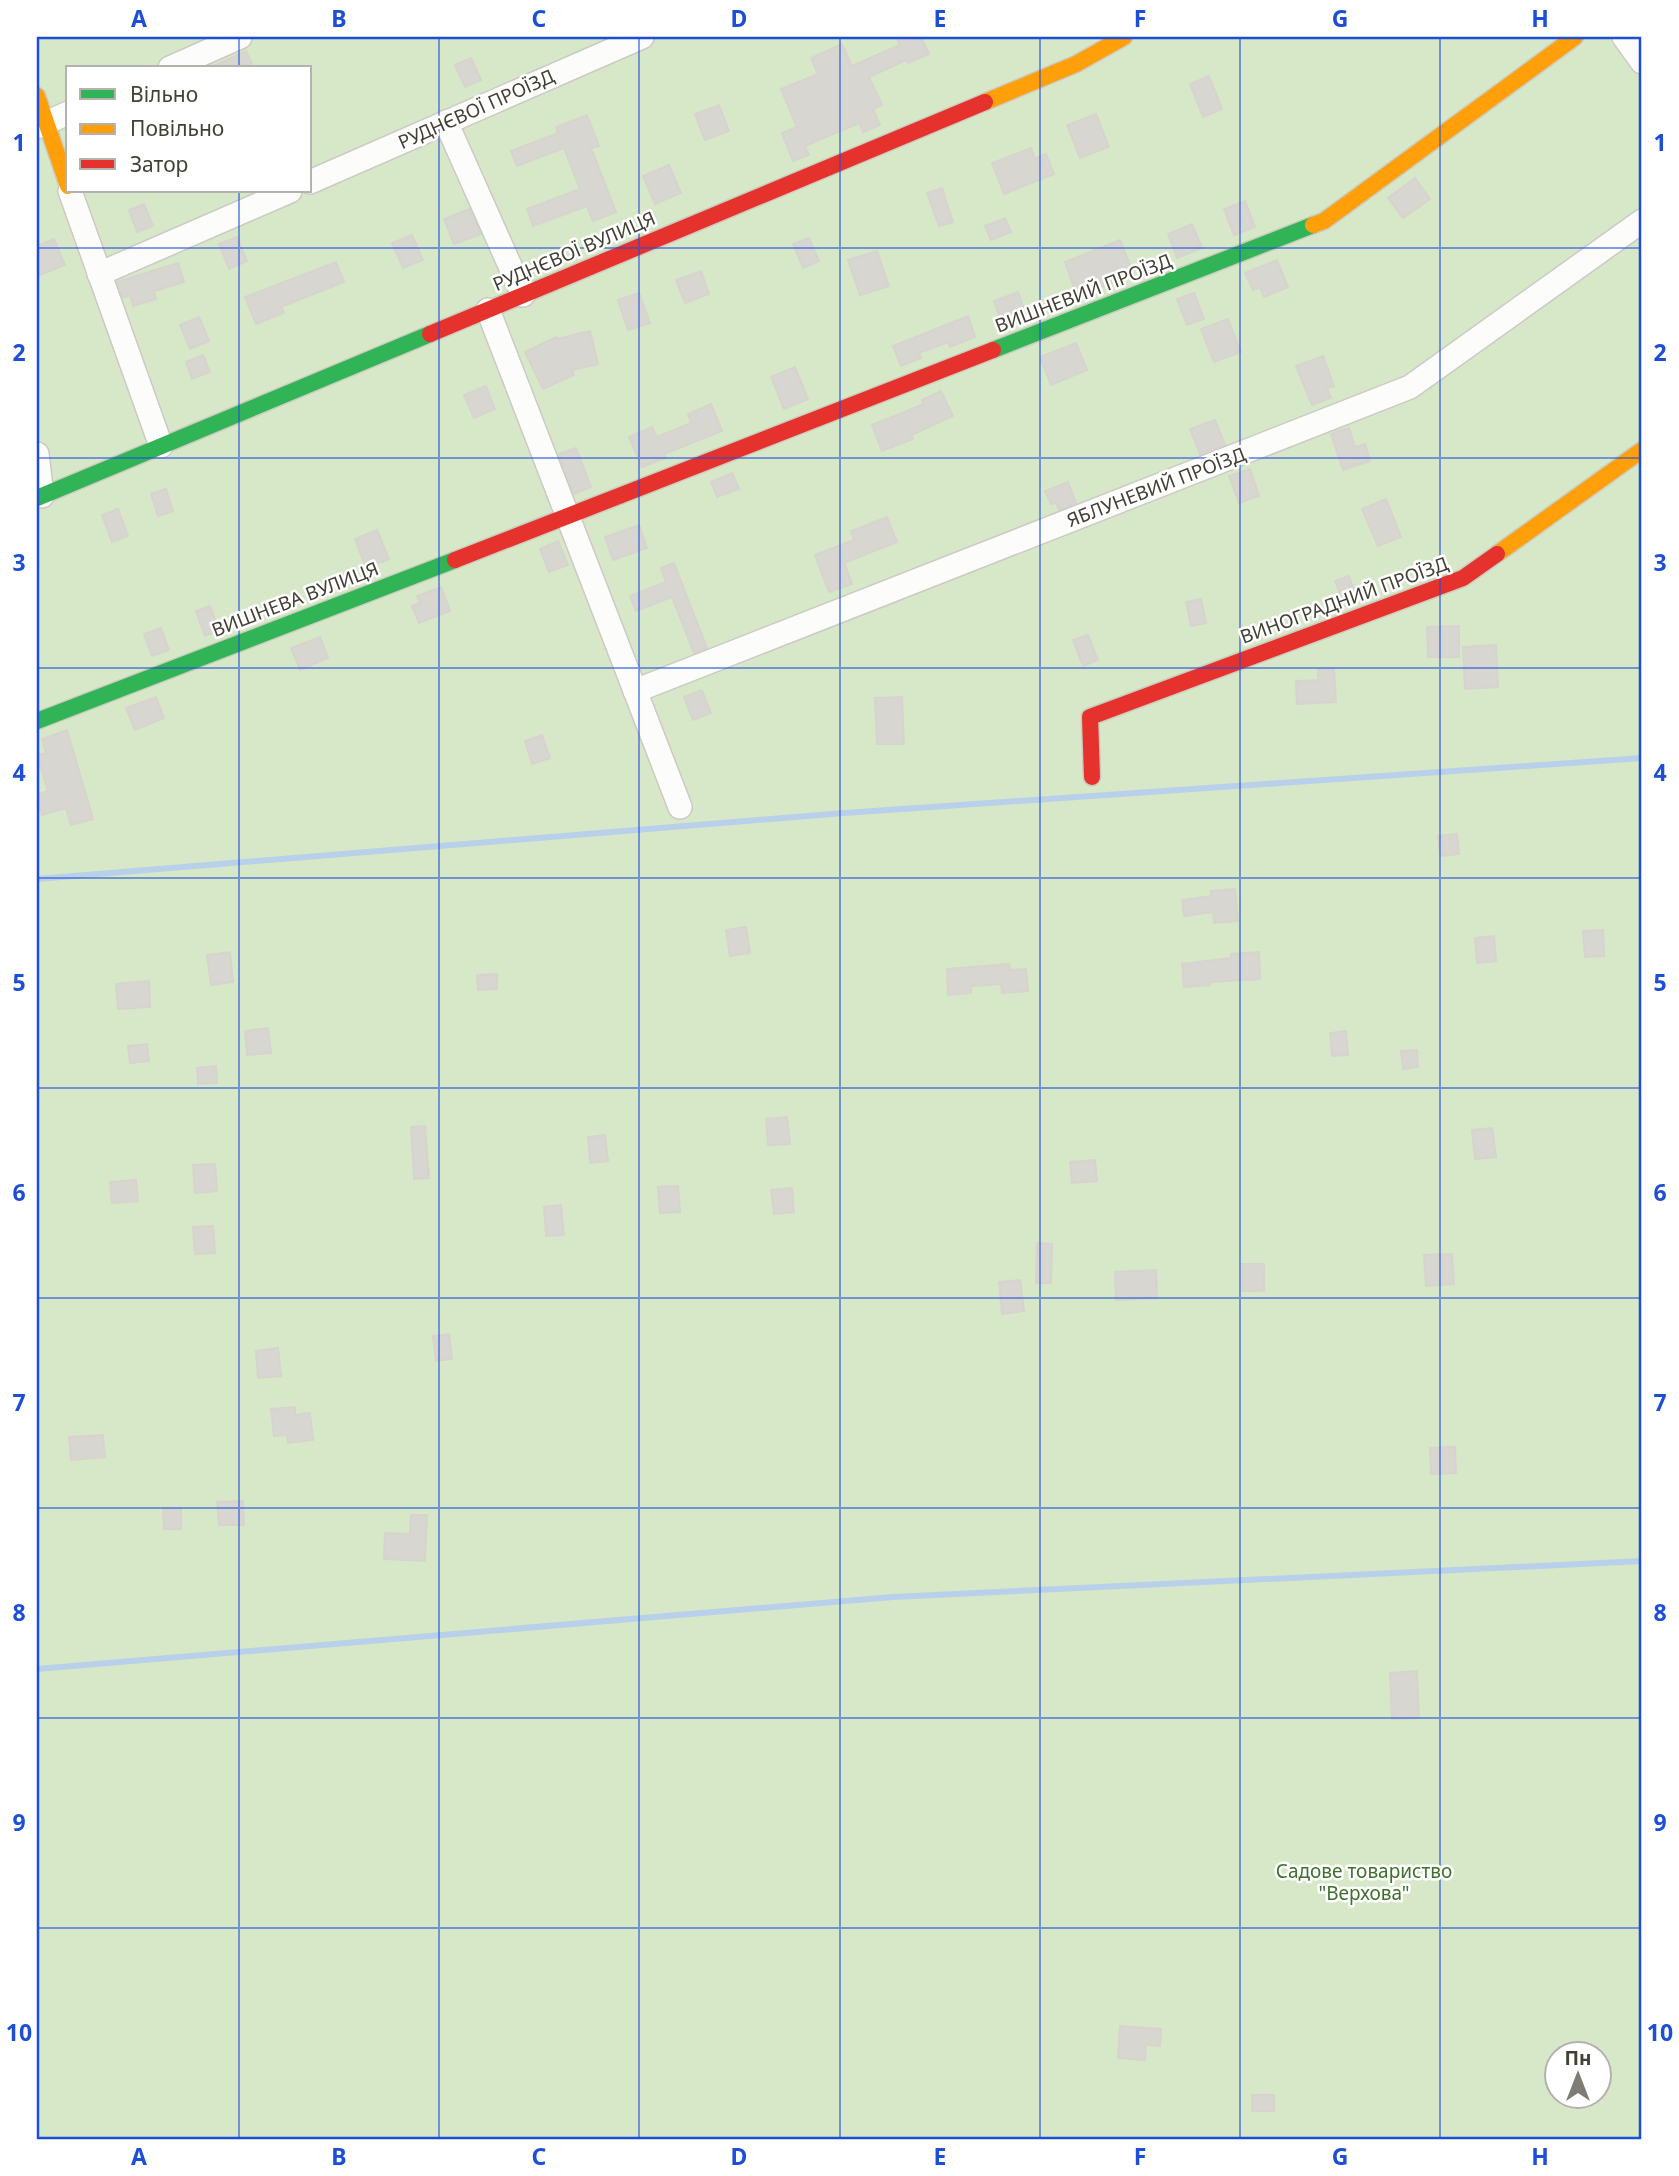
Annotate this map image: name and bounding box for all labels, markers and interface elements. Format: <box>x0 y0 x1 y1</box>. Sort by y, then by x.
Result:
text: A <box>131 2 147 34</box>
text: B <box>331 2 347 34</box>
text: C <box>532 2 547 34</box>
text: D <box>731 2 747 34</box>
text: E <box>934 2 946 34</box>
text: F <box>1134 2 1146 34</box>
text: G <box>1332 2 1348 34</box>
text: H <box>1531 2 1549 34</box>
street label: РУДНЄВОЇ ПРОЇЗД <box>394 63 558 155</box>
legend <box>66 66 312 192</box>
text: Вільно <box>130 80 198 108</box>
text: Повільно <box>130 114 224 142</box>
text: 1 <box>12 126 26 158</box>
text: 1 <box>1653 126 1667 158</box>
text: Затор <box>130 150 188 178</box>
street label: РУДНЄВОЇ ВУЛИЦЯ <box>489 205 659 297</box>
street label: ВИШНЕВИЙ ПРОЇЗД <box>991 247 1175 339</box>
text: 2 <box>12 336 26 368</box>
text: 2 <box>1653 336 1667 368</box>
street label: ЯБЛУНЕВИЙ ПРОЇЗД <box>1063 441 1249 533</box>
text: 3 <box>12 546 26 578</box>
text: 3 <box>1653 546 1667 578</box>
street label: ВИНОГРАДНИЙ ПРОЇЗД <box>1236 550 1452 650</box>
street label: ВИШНЕВА ВУЛИЦЯ <box>208 555 382 643</box>
text: 4 <box>12 756 26 788</box>
text: 4 <box>1653 756 1667 788</box>
text: 5 <box>12 966 26 998</box>
text: 5 <box>1653 966 1667 998</box>
text: 6 <box>12 1176 26 1208</box>
text: 6 <box>1653 1176 1667 1208</box>
text: 7 <box>12 1386 26 1418</box>
text: 7 <box>1653 1386 1667 1418</box>
text: 8 <box>12 1596 26 1628</box>
text: 8 <box>1653 1596 1667 1628</box>
text: 9 <box>12 1806 26 1838</box>
text: 9 <box>1653 1806 1667 1838</box>
park label: Садове товариство "Верхова" <box>1276 1858 1452 1906</box>
text: 10 <box>6 2016 32 2048</box>
text: 10 <box>1647 2016 1673 2048</box>
north arrow <box>1542 2039 1612 2110</box>
text: Пн <box>1565 2045 1591 2071</box>
text: A <box>131 2140 147 2172</box>
text: B <box>331 2140 347 2172</box>
text: C <box>532 2140 547 2172</box>
text: D <box>731 2140 747 2172</box>
text: E <box>934 2140 946 2172</box>
text: F <box>1134 2140 1146 2172</box>
text: G <box>1332 2140 1348 2172</box>
text: H <box>1531 2140 1549 2172</box>

